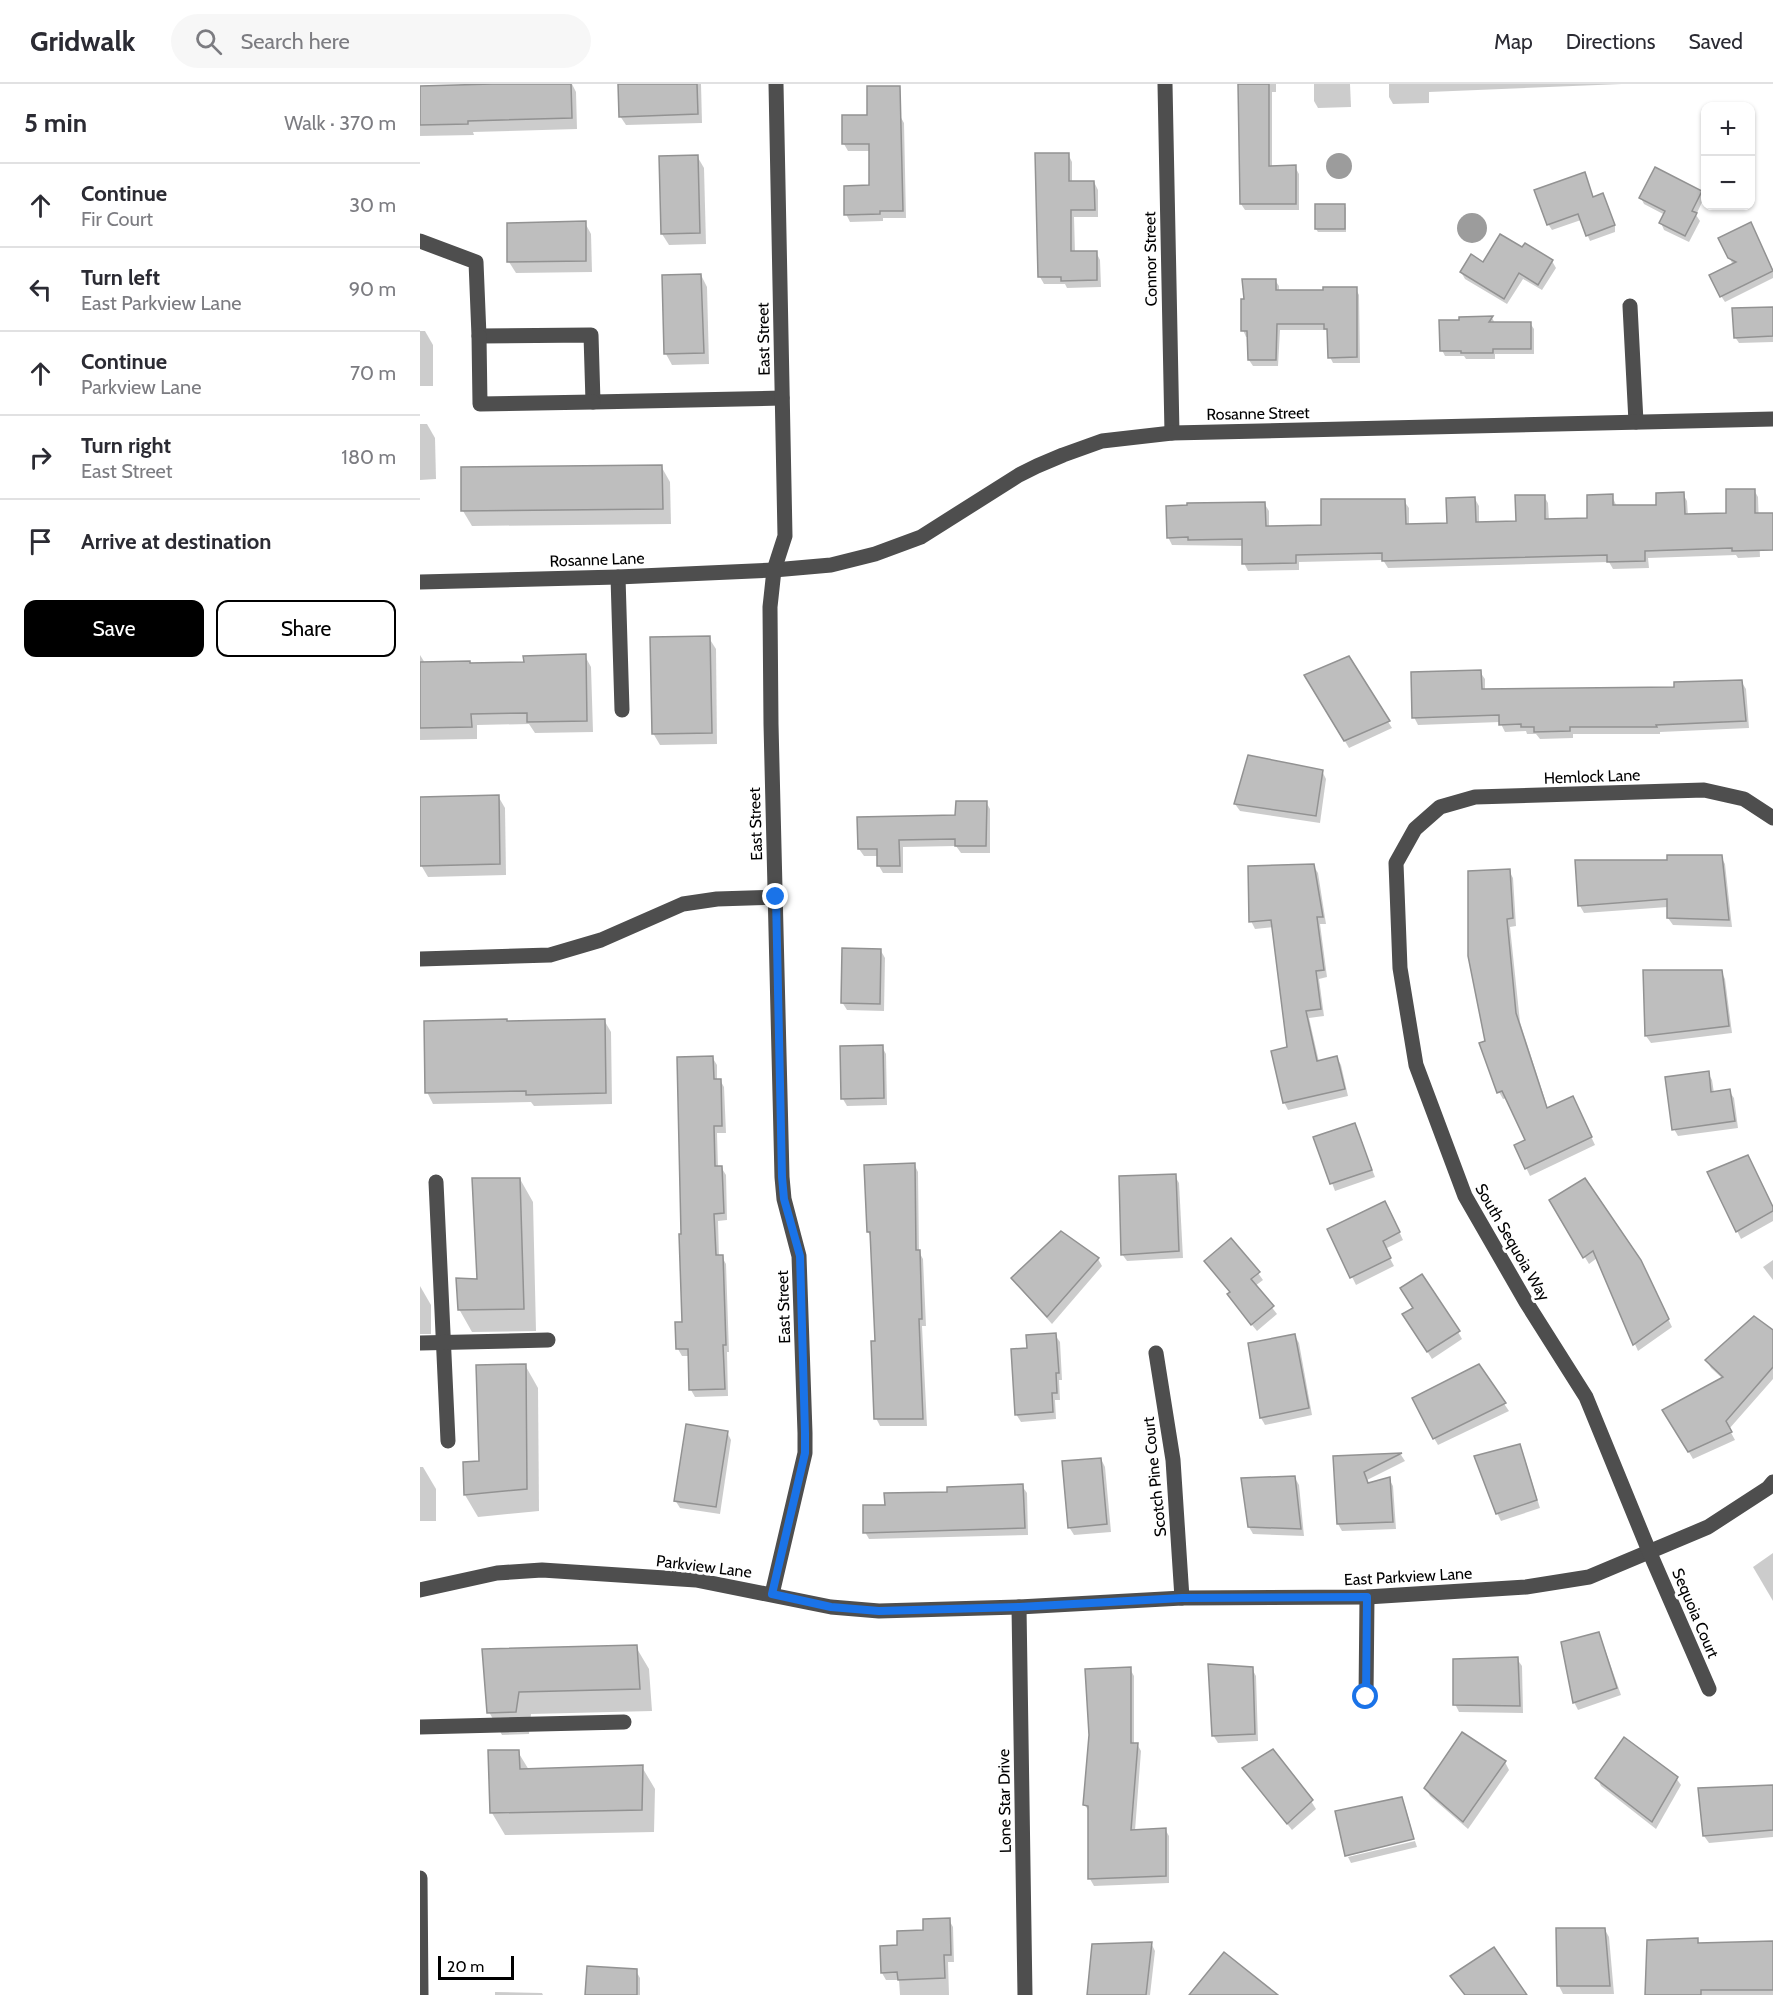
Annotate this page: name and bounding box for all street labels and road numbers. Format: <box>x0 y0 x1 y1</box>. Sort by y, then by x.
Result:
street label: Connor Street <box>1140 211 1161 307</box>
street label: East Street <box>753 302 774 376</box>
street label: Rosanne Street <box>1206 403 1310 424</box>
street label: Rosanne Lane <box>549 548 645 571</box>
street label: Hemlock Lane <box>1543 765 1641 788</box>
street label: East Street <box>745 786 766 861</box>
street label: South Sequoia Way <box>1471 1180 1554 1304</box>
street label: East Street <box>773 1269 794 1344</box>
street label: Scotch Pine Court <box>1139 1415 1170 1538</box>
street label: Parkview Lane <box>655 1551 753 1582</box>
street label: East Parkview Lane <box>1343 1564 1473 1589</box>
street label: Sequoia Court <box>1668 1565 1723 1661</box>
street label: Lone Star Drive <box>994 1749 1015 1853</box>

